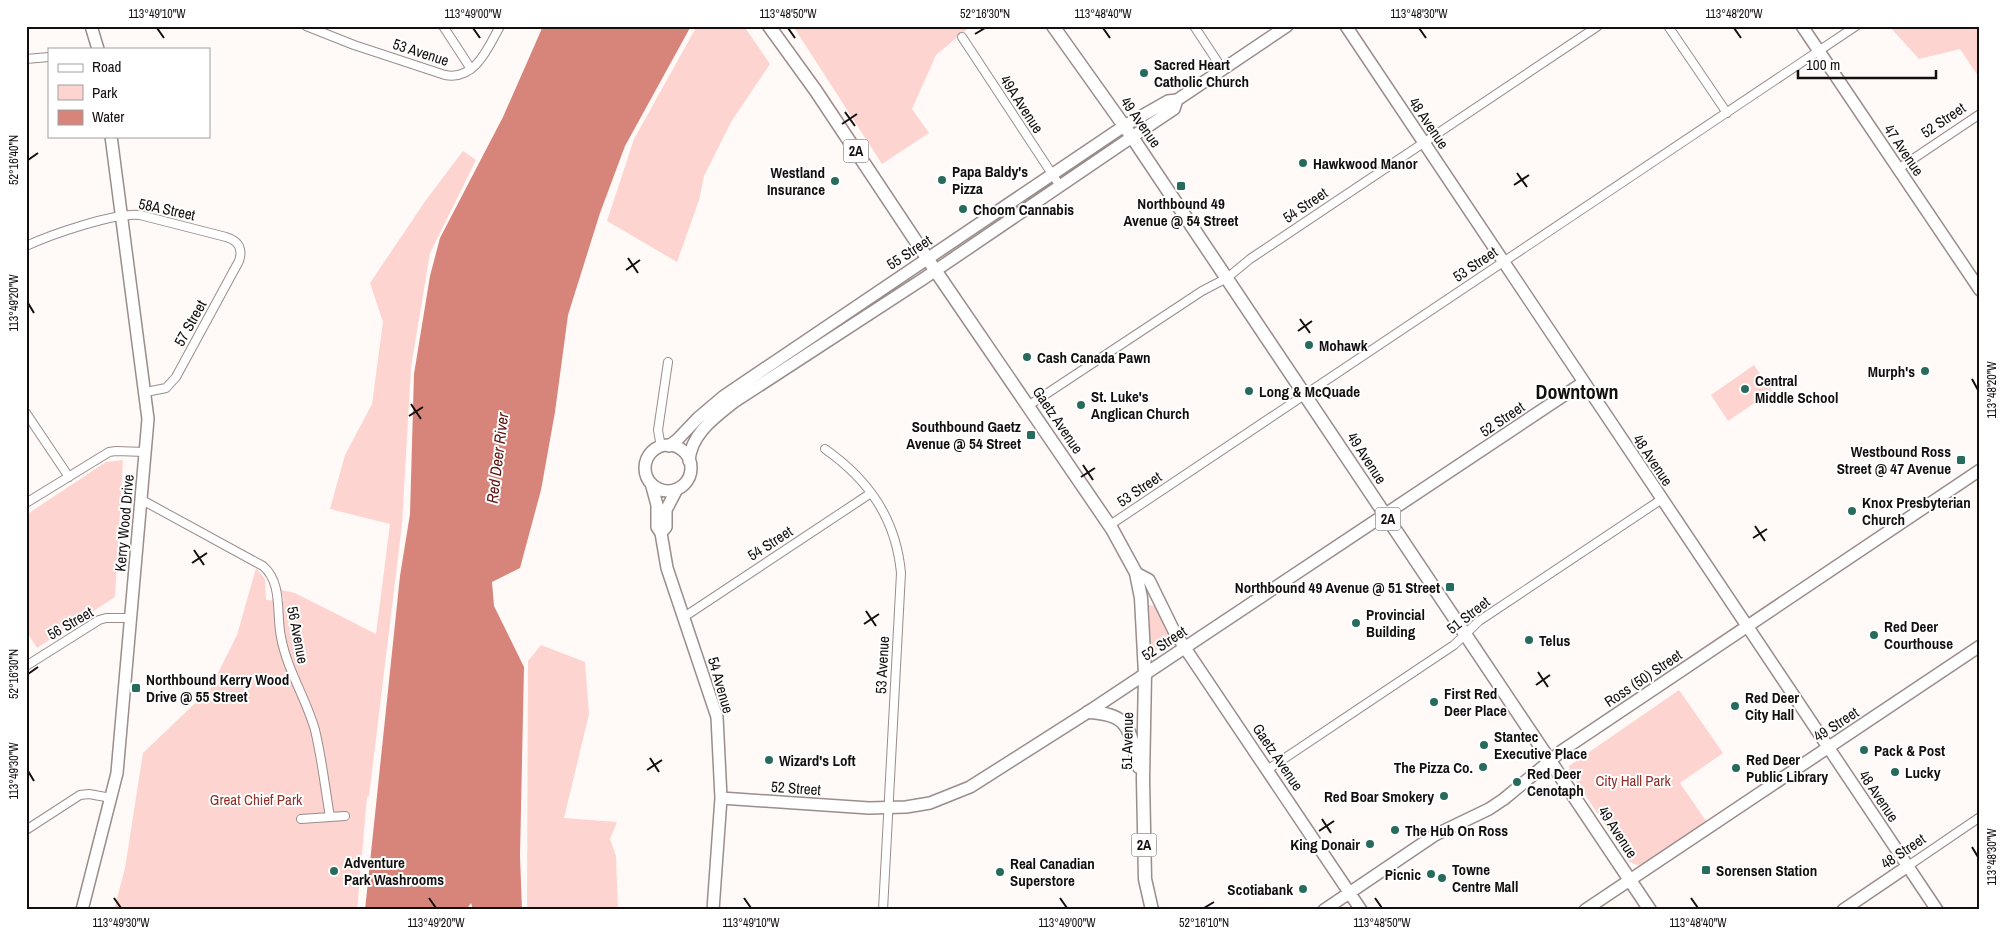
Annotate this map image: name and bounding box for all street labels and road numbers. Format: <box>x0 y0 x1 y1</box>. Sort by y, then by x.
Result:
street label: 53 Avenue <box>390 33 452 71</box>
street label: 49A Avenue <box>995 71 1049 137</box>
street label: 49 Avenue <box>1116 92 1166 152</box>
street label: 48 Avenue <box>1404 93 1454 153</box>
street label: 52 Street <box>1916 97 1970 143</box>
street label: 47 Avenue <box>1879 120 1929 180</box>
road number: 2A <box>844 140 868 162</box>
street label: 54 Street <box>1278 182 1332 228</box>
street label: 58A Street <box>137 193 198 225</box>
street label: 55 Street <box>882 229 936 274</box>
street label: 53 Street <box>1448 241 1502 287</box>
street label: 57 Street <box>169 296 212 350</box>
street label: Gaetz Avenue <box>1028 382 1088 458</box>
street label: 52 Street <box>1475 396 1529 442</box>
street label: 49 Avenue <box>1342 428 1392 488</box>
street label: 48 Avenue <box>1628 430 1678 490</box>
street label: 53 Street <box>1112 466 1166 512</box>
street label: Kerry Wood Drive <box>109 473 139 572</box>
road number: 2A <box>1376 508 1400 530</box>
street label: 54 Street <box>743 520 797 565</box>
street label: 51 Street <box>1442 591 1495 639</box>
street label: 56 Street <box>43 601 97 645</box>
street label: 56 Avenue <box>282 605 314 666</box>
street label: 52 Street <box>1137 620 1191 665</box>
street label: 53 Avenue <box>870 635 894 694</box>
street label: Ross (50) Street <box>1600 644 1686 712</box>
street label: 54 Avenue <box>703 654 739 716</box>
street label: 49 Street <box>1809 701 1863 746</box>
street label: 51 Avenue <box>1116 712 1138 770</box>
street label: Gaetz Avenue <box>1248 719 1308 795</box>
street label: 48 Avenue <box>1854 766 1904 826</box>
street label: 52 Street <box>770 776 822 800</box>
street label: 49 Avenue <box>1593 802 1643 862</box>
street label: 48 Street <box>1876 828 1930 874</box>
road number: 2A <box>1132 834 1156 856</box>

